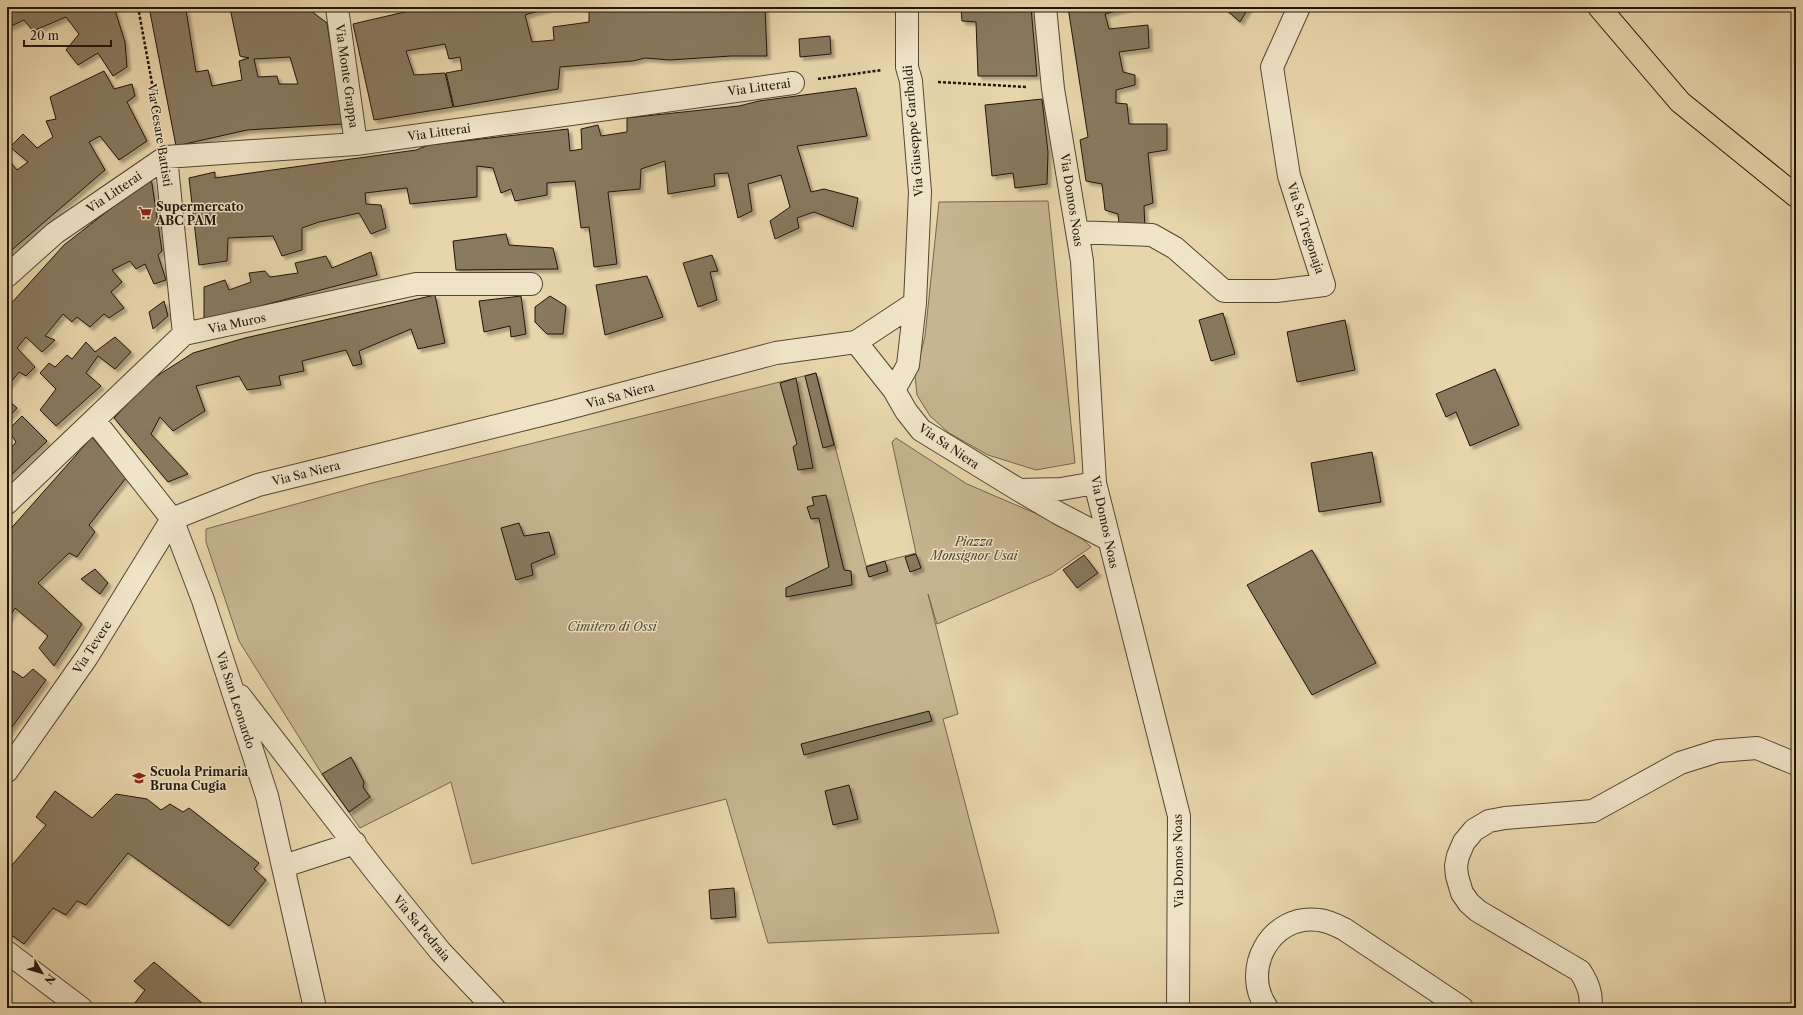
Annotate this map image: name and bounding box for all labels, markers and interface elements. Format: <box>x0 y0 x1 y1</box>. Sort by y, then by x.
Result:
scale bar <box>24 22 111 48</box>
street label: Via Monte Grappa <box>332 22 362 130</box>
text: 20 m <box>30 28 59 43</box>
street label: Via Giuseppe Garibaldi <box>900 64 926 198</box>
street label: Via Litterai <box>726 75 792 99</box>
street label: Via Cesare Battisti <box>144 82 176 188</box>
street label: Via Litterai <box>406 120 472 144</box>
street label: Via Domos Noas <box>1057 151 1087 248</box>
street label: Via Litterai <box>83 168 145 217</box>
street label: Via Sa Tregonaja <box>1284 180 1328 276</box>
place label: Supermercato ABC PAM <box>155 199 244 228</box>
supermarket icon: Supermercato ABC PAM <box>137 205 153 221</box>
street label: Via Muros <box>206 310 267 337</box>
street label: Via Sa Niera <box>583 379 656 412</box>
street label: Via Sa Niera <box>915 420 983 472</box>
street label: Via Sa Niera <box>269 457 342 489</box>
street label: Via Domos Noas <box>1088 473 1122 570</box>
park label: Piazza Monsignor Usai <box>928 534 1019 563</box>
street label: Via Tevere <box>69 617 115 677</box>
park label: Cimitero di Ossi <box>568 619 658 634</box>
street label: Via San Leonardo <box>213 649 259 750</box>
place label: Scuola Primaria Bruna Cugia <box>150 764 249 793</box>
school or university icon: Scuola Primaria Bruna Cugia <box>131 770 147 786</box>
street label: Via Domos Noas <box>1170 814 1186 909</box>
street label: Via Sa Pedraia <box>390 891 454 964</box>
north arrow <box>22 953 62 993</box>
text: N <box>41 971 58 988</box>

